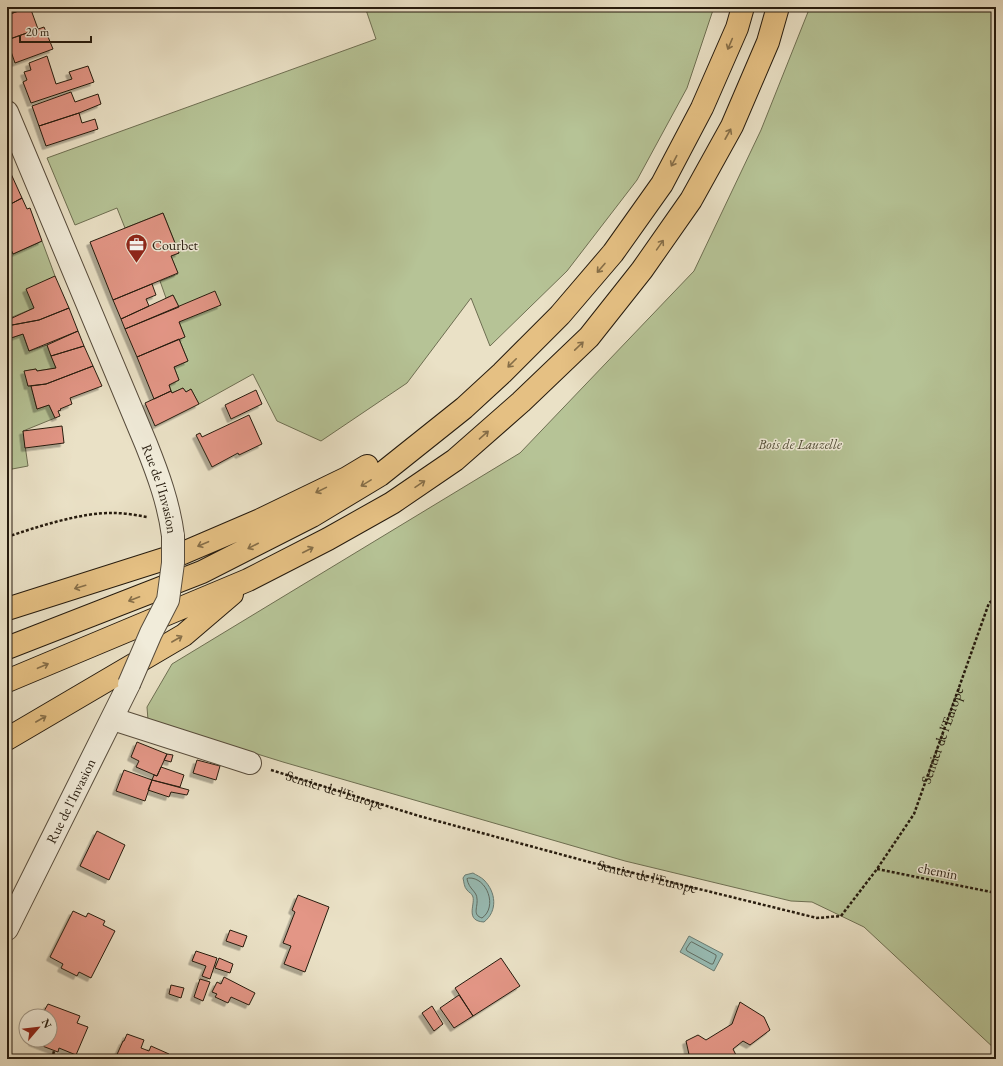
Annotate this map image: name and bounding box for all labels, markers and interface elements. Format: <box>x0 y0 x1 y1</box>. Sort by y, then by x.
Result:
scale bar <box>20 18 91 44</box>
text: 20 m <box>26 24 50 40</box>
one-way arrow <box>726 37 733 49</box>
one-way arrow <box>724 128 732 140</box>
one-way arrow <box>670 155 678 167</box>
office icon: Courbet <box>124 232 150 265</box>
place label: Courbet <box>152 236 199 254</box>
one-way arrow <box>656 239 664 250</box>
one-way arrow <box>596 262 605 273</box>
one-way arrow <box>574 341 584 351</box>
one-way arrow <box>507 358 517 368</box>
one-way arrow <box>479 430 489 439</box>
park label: Bois de Lauzelle <box>757 435 842 453</box>
street label: Rue de l'Invasion <box>138 441 182 535</box>
one-way arrow <box>361 479 372 487</box>
one-way arrow <box>414 480 425 488</box>
one-way arrow <box>315 487 327 494</box>
one-way arrow <box>197 541 209 549</box>
one-way arrow <box>247 543 259 551</box>
one-way arrow <box>302 545 314 553</box>
one-way arrow <box>74 583 86 591</box>
one-way arrow <box>129 595 141 603</box>
one-way arrow <box>171 635 183 643</box>
one-way arrow <box>37 662 49 670</box>
street label: Sentier de l'Europe <box>917 684 968 786</box>
one-way arrow <box>35 715 47 723</box>
street label: Rue de l'Invasion <box>42 755 100 847</box>
street label: Sentier de l'Europe <box>284 766 387 814</box>
street label: Sentier de l'Europe <box>596 855 699 897</box>
street label: chemin <box>917 858 960 884</box>
north arrow <box>18 1008 58 1048</box>
text: N <box>39 1016 55 1031</box>

